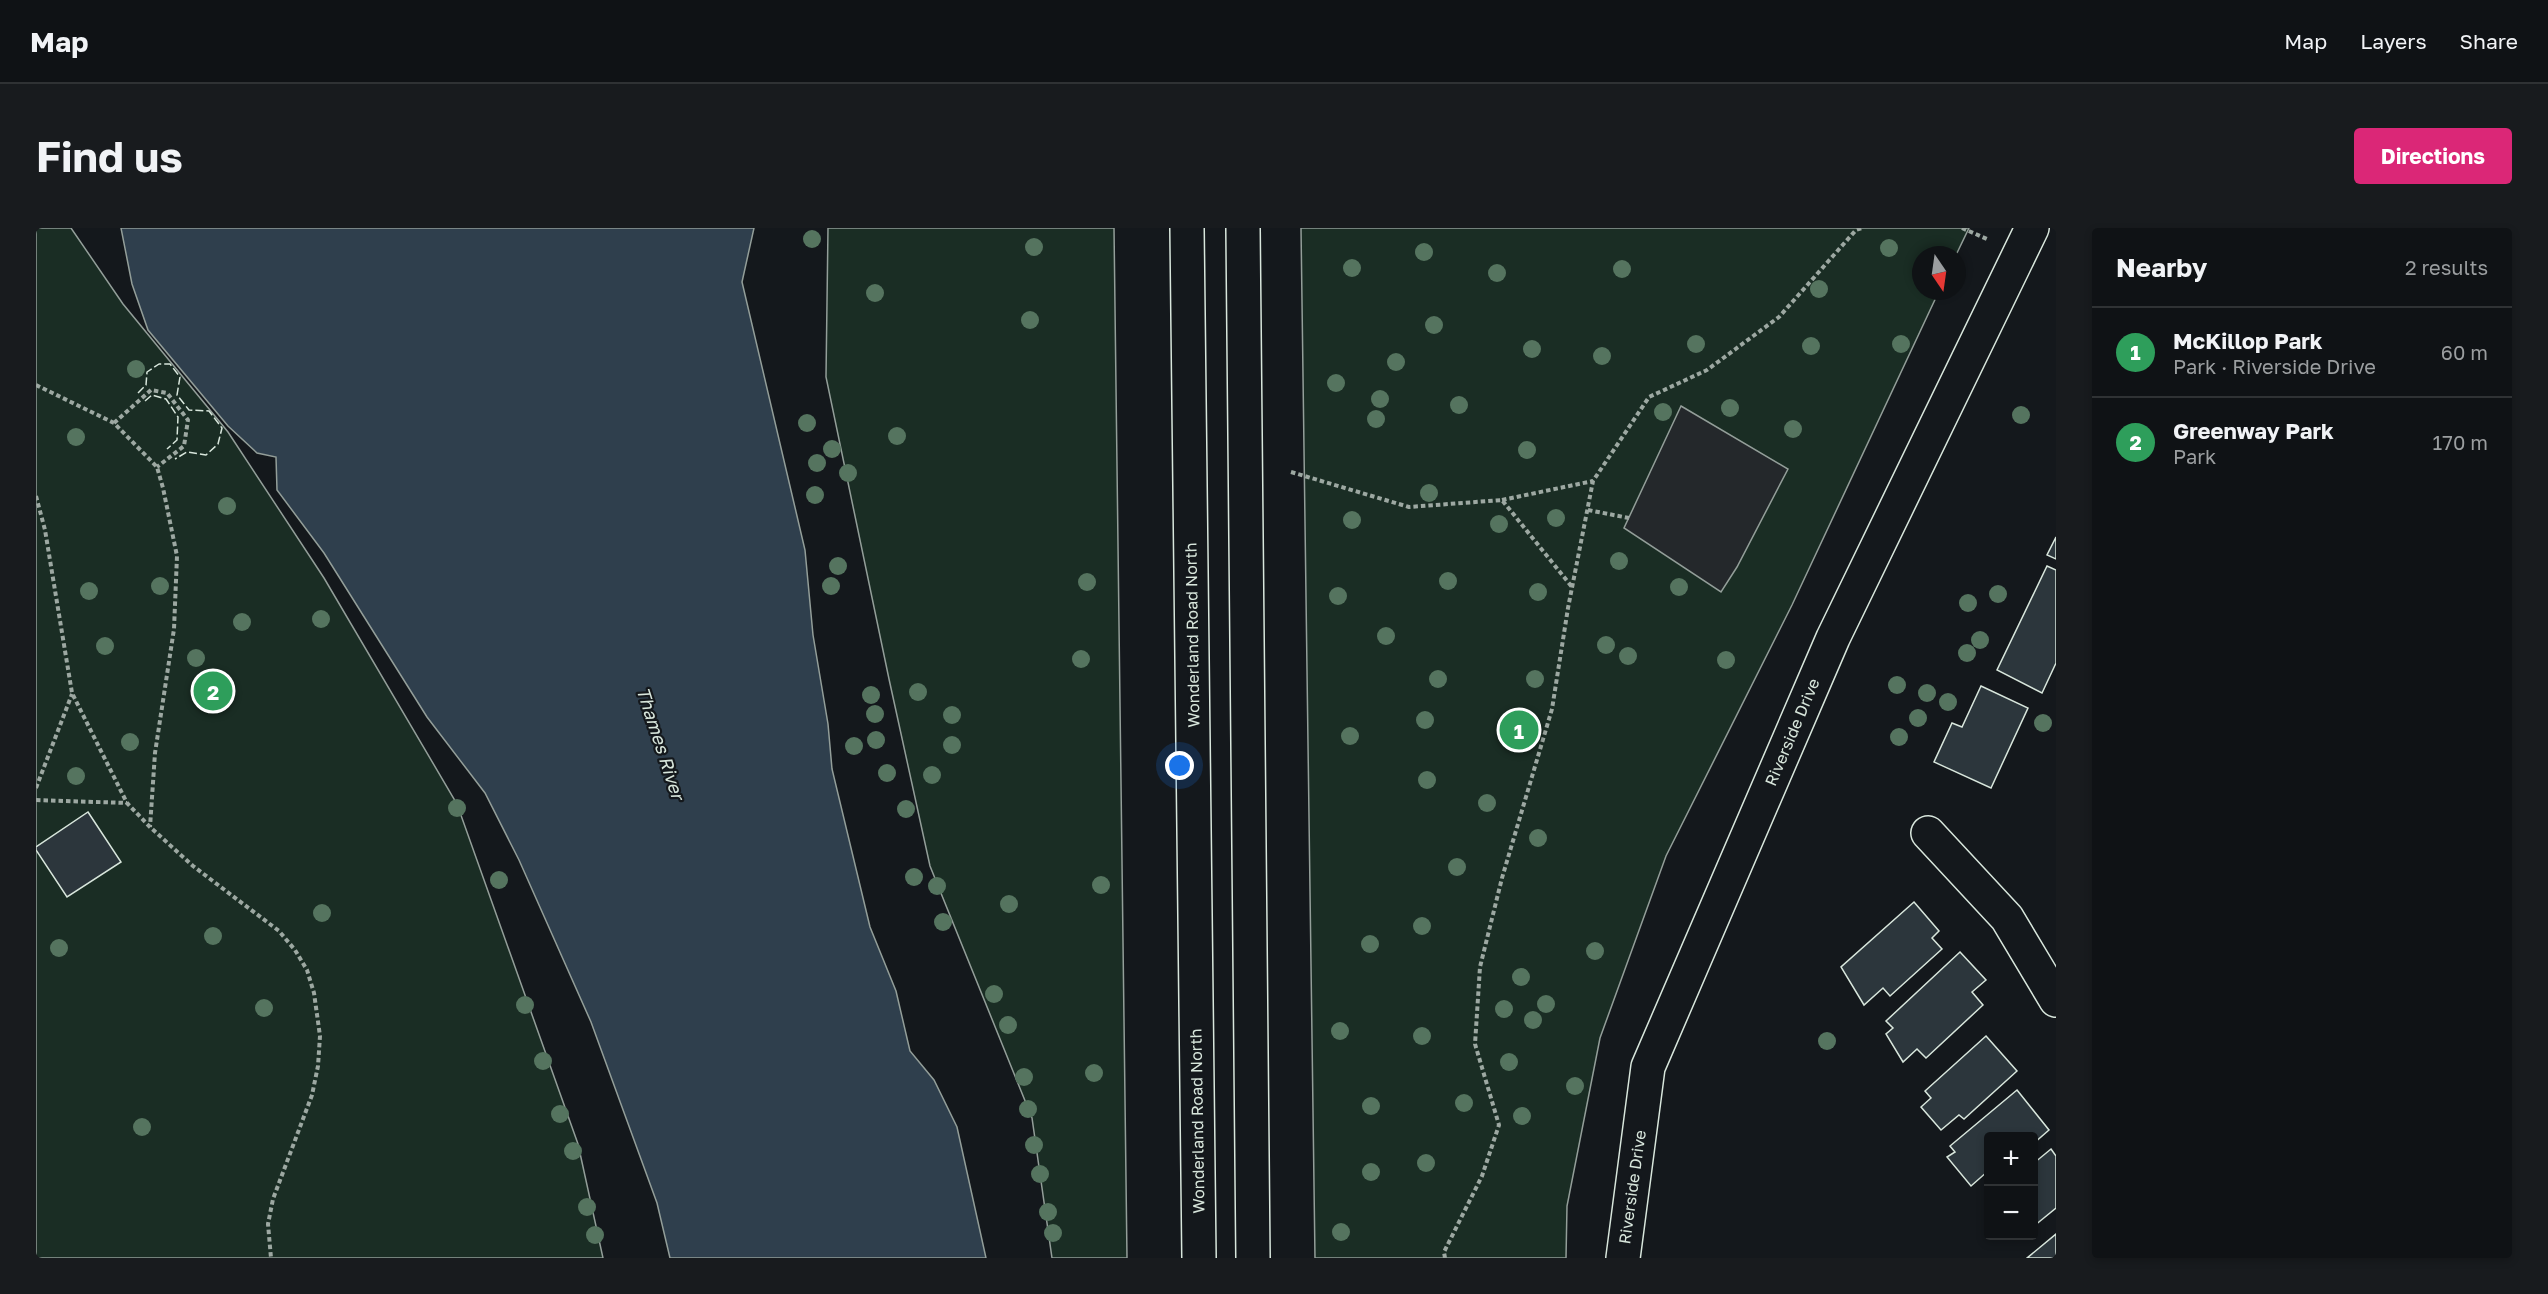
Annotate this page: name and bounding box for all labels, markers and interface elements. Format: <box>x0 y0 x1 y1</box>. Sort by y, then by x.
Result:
text: Map <box>30 25 88 58</box>
text: Map <box>2284 28 2327 54</box>
text: Layers <box>2360 28 2427 54</box>
text: Share <box>2460 28 2518 54</box>
button: Directions <box>2354 128 2512 184</box>
text: Find us <box>36 131 183 181</box>
north arrow <box>1912 246 1966 300</box>
text: Nearby <box>2116 252 2207 283</box>
text: 2 results <box>2405 255 2488 279</box>
text: McKillop Park <box>2173 327 2323 354</box>
text: 1 <box>2130 340 2141 364</box>
text: 60 m <box>2441 340 2488 364</box>
text: Park · Riverside Drive <box>2173 354 2376 378</box>
text: Greenway Park <box>2173 417 2334 444</box>
text: 2 <box>2129 430 2142 454</box>
text: 170 m <box>2433 430 2488 454</box>
text: Park <box>2173 444 2216 468</box>
street label: Wonderland Road North <box>1180 542 1204 728</box>
pin: 2 <box>194 668 232 714</box>
street label: Riverside Drive <box>1760 675 1824 789</box>
water label: Thames River <box>632 684 690 805</box>
pin: 1 <box>1500 708 1538 752</box>
your location <box>1165 751 1194 780</box>
street label: Wonderland Road North <box>1185 1028 1209 1214</box>
street label: Riverside Drive <box>1614 1129 1650 1245</box>
map controls <box>1984 1132 2038 1240</box>
button: + <box>1984 1132 2038 1186</box>
button: − <box>1984 1186 2038 1240</box>

